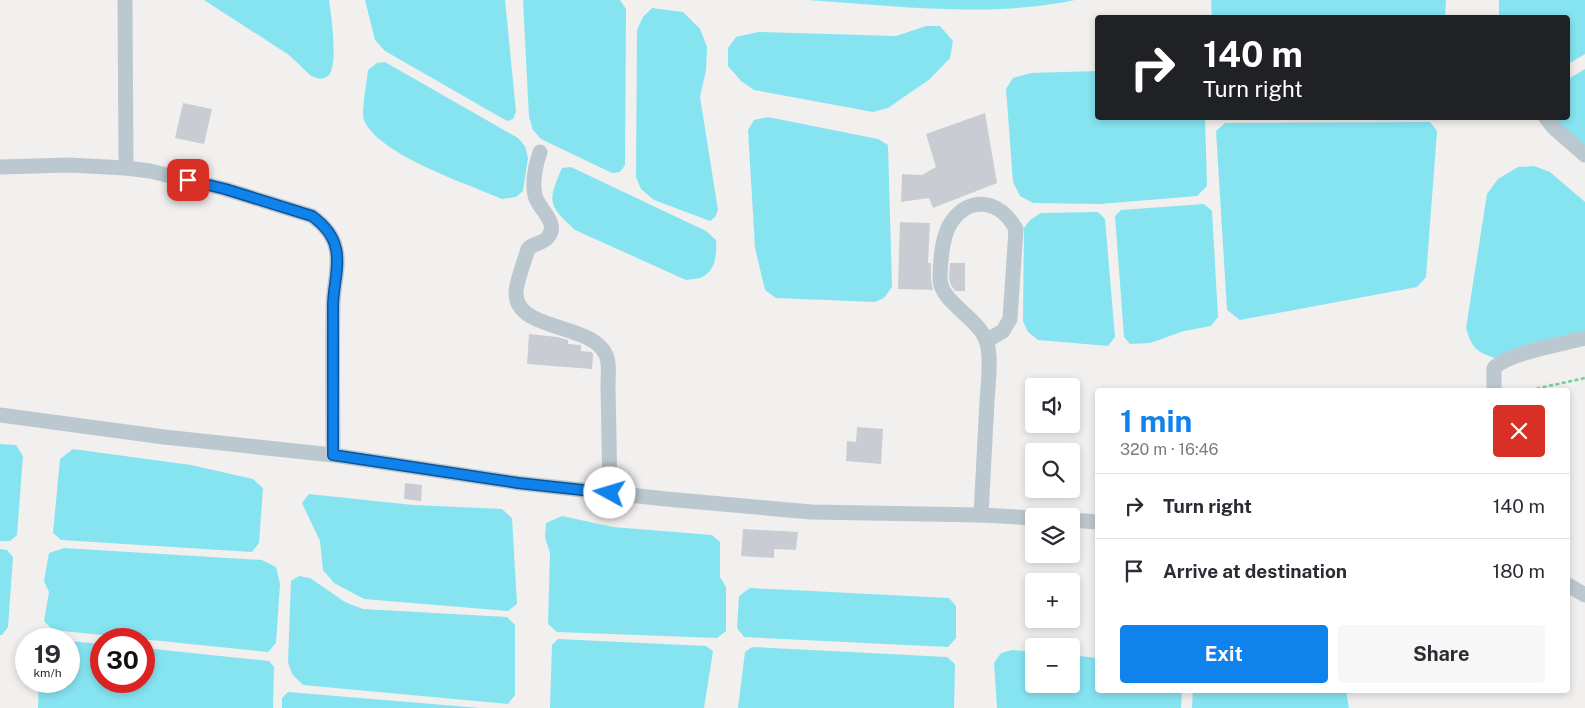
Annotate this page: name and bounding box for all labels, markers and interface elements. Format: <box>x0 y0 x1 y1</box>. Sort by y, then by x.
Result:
text: 140 m <box>1203 34 1303 75</box>
icon: right <box>1120 35 1185 100</box>
text: Turn right <box>1203 76 1303 102</box>
pin <box>167 159 209 201</box>
icon: arrive <box>174 166 202 194</box>
map controls <box>1025 378 1080 693</box>
button: sound <box>1025 378 1080 433</box>
text: 1 min <box>1120 403 1192 439</box>
button: close <box>1493 405 1545 457</box>
text: 320 m · 16:46 <box>1120 440 1218 459</box>
button: search <box>1025 443 1080 498</box>
position arrow <box>583 466 635 518</box>
icon: right <box>1120 492 1148 520</box>
text: Turn right <box>1163 495 1252 517</box>
text: 140 m <box>1493 495 1545 517</box>
button: layers <box>1025 508 1080 563</box>
icon: arrive <box>1120 557 1148 585</box>
text: Arrive at destination <box>1163 560 1347 582</box>
text: 180 m <box>1492 560 1545 582</box>
button: + <box>1025 573 1080 628</box>
button: Exit <box>1120 625 1328 683</box>
button: Share <box>1338 625 1545 683</box>
speed limit sign: 30 <box>90 628 155 693</box>
button: − <box>1025 638 1080 693</box>
text: 19 <box>34 639 61 669</box>
text: km/h <box>33 666 62 680</box>

